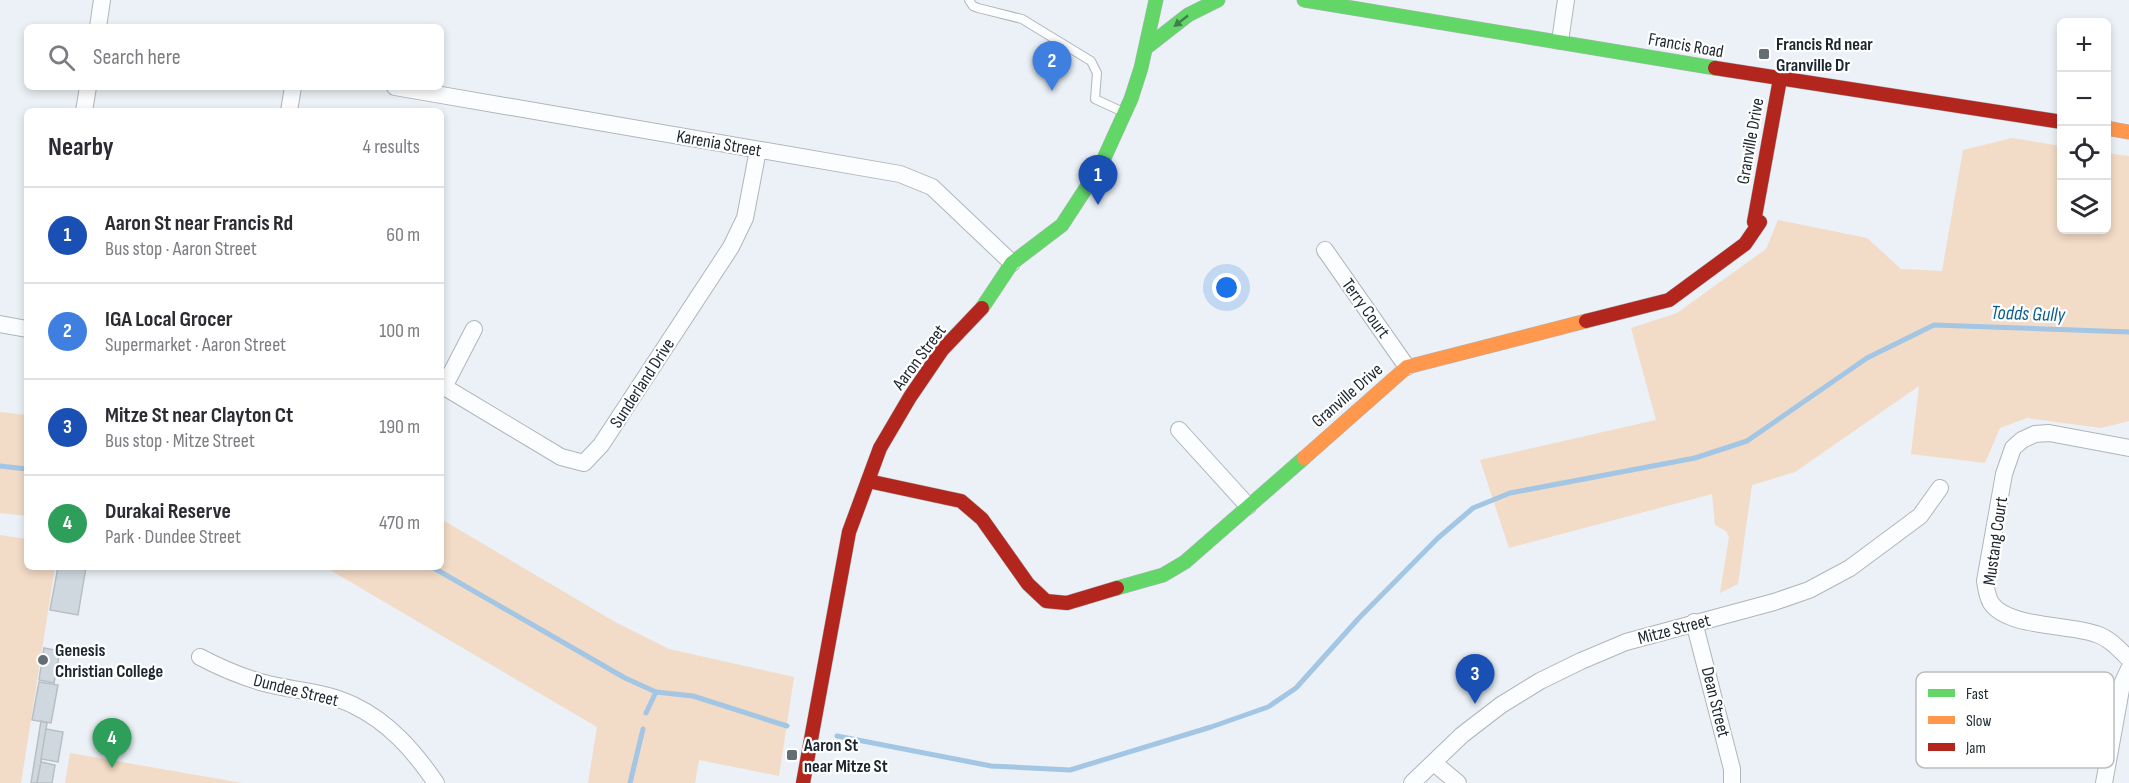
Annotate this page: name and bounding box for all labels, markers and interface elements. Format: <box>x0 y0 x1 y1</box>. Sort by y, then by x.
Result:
one-way arrow <box>1173 15 1189 28</box>
map controls <box>2057 18 2111 234</box>
button: + <box>2057 18 2111 72</box>
search box <box>24 24 444 90</box>
street label: Francis Road <box>1647 29 1725 62</box>
place label: Francis Rd near Granville Dr <box>1776 34 1873 76</box>
icon: search <box>45 41 78 74</box>
pin: 2 <box>1032 42 1072 91</box>
text: Search here <box>93 44 180 71</box>
marker: Francis Rd near Granville Dr <box>1757 47 1771 61</box>
button: − <box>2057 72 2111 126</box>
street label: Granville Drive <box>1733 96 1768 186</box>
street label: Karenia Street <box>675 126 764 161</box>
button: locate <box>2057 126 2111 180</box>
text: Nearby <box>48 132 114 163</box>
text: 4 results <box>363 135 420 159</box>
pin: 1 <box>1078 156 1118 205</box>
button: layers <box>2057 180 2111 234</box>
text: Aaron St near Francis Rd <box>105 210 293 237</box>
text: 1 <box>64 223 71 247</box>
text: 60 m <box>386 223 420 247</box>
text: Bus stop · Aaron Street <box>105 237 257 261</box>
your location <box>1212 273 1241 302</box>
street label: Terry Court <box>1337 275 1394 342</box>
water label: Todds Gully <box>1990 301 2067 327</box>
text: IGA Local Grocer <box>105 306 233 333</box>
text: 2 <box>63 319 72 343</box>
text: 100 m <box>379 319 420 343</box>
street label: Aaron Street <box>888 320 951 395</box>
text: Supermarket · Aaron Street <box>105 333 286 357</box>
street label: Sunderland Drive <box>606 335 679 432</box>
street label: Granville Drive <box>1308 359 1387 432</box>
text: Mitze St near Clayton Ct <box>105 402 293 429</box>
text: 3 <box>63 415 72 439</box>
text: 190 m <box>379 415 420 439</box>
text: Bus stop · Mitze Street <box>105 429 255 453</box>
street label: Mustang Court <box>1979 495 2012 587</box>
text: Durakai Reserve <box>105 498 231 525</box>
text: 4 <box>63 511 72 535</box>
text: 470 m <box>379 511 420 535</box>
text: Park · Dundee Street <box>105 525 241 549</box>
street label: Mitze Street <box>1636 610 1713 649</box>
place label: Genesis Christian College <box>55 640 163 682</box>
marker: Genesis Christian College <box>36 653 50 667</box>
pin: 3 <box>1456 654 1494 704</box>
street label: Dean Street <box>1697 665 1734 740</box>
street label: Dundee Street <box>251 670 341 711</box>
legend <box>1916 672 2114 768</box>
text: Fast <box>1966 685 1989 704</box>
text: Slow <box>1966 712 1991 731</box>
pin: 4 <box>92 718 132 768</box>
place label: Aaron St near Mitze St <box>803 735 888 777</box>
text: Jam <box>1965 739 1986 758</box>
marker: Aaron St near Mitze St <box>785 748 799 762</box>

